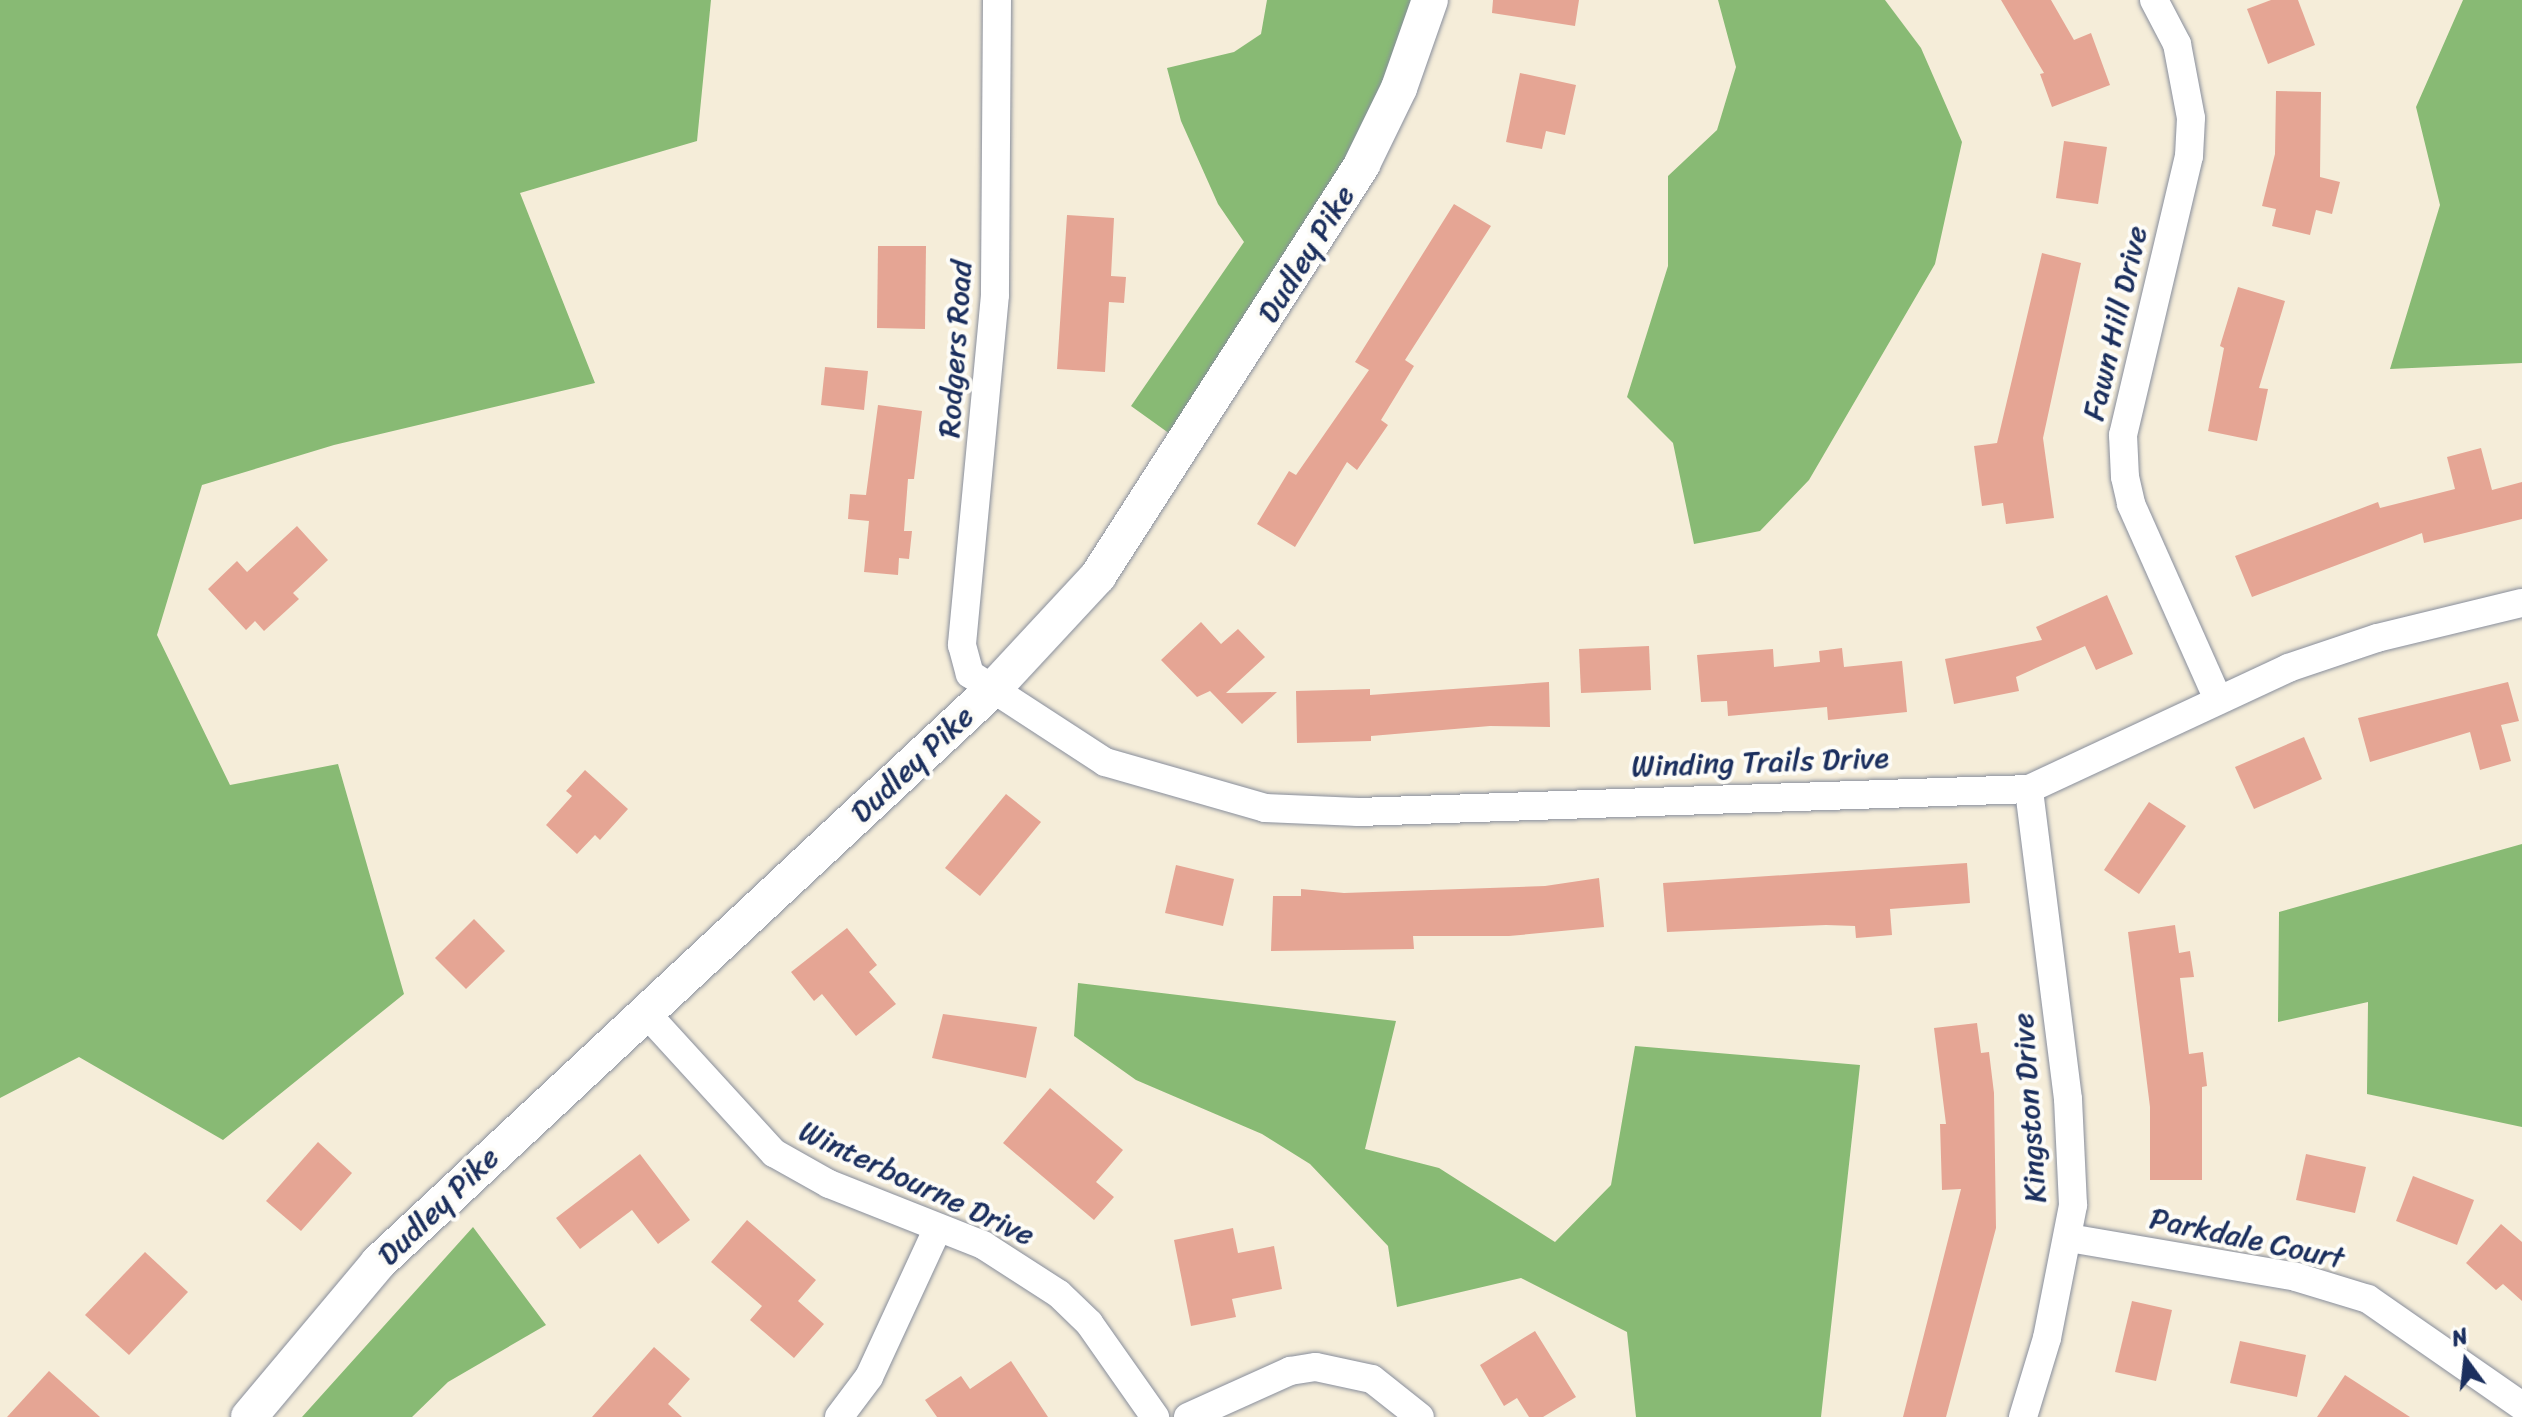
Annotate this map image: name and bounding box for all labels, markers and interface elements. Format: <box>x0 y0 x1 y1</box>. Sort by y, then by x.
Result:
street label: Dudley Pike <box>1250 179 1362 329</box>
street label: Fawn Hill Drive <box>2075 222 2155 424</box>
street label: Rodgers Road <box>931 259 979 439</box>
street label: Dudley Pike <box>843 698 981 830</box>
street label: Winding Trails Drive <box>1631 740 1889 784</box>
street label: Kingston Drive <box>2004 1012 2054 1204</box>
street label: Winterbourne Drive <box>794 1113 1040 1253</box>
street label: Dudley Pike <box>370 1139 506 1273</box>
street label: Parkdale Court <box>2146 1200 2348 1276</box>
text: N <box>2447 1317 2472 1358</box>
north arrow <box>2426 1321 2506 1401</box>

